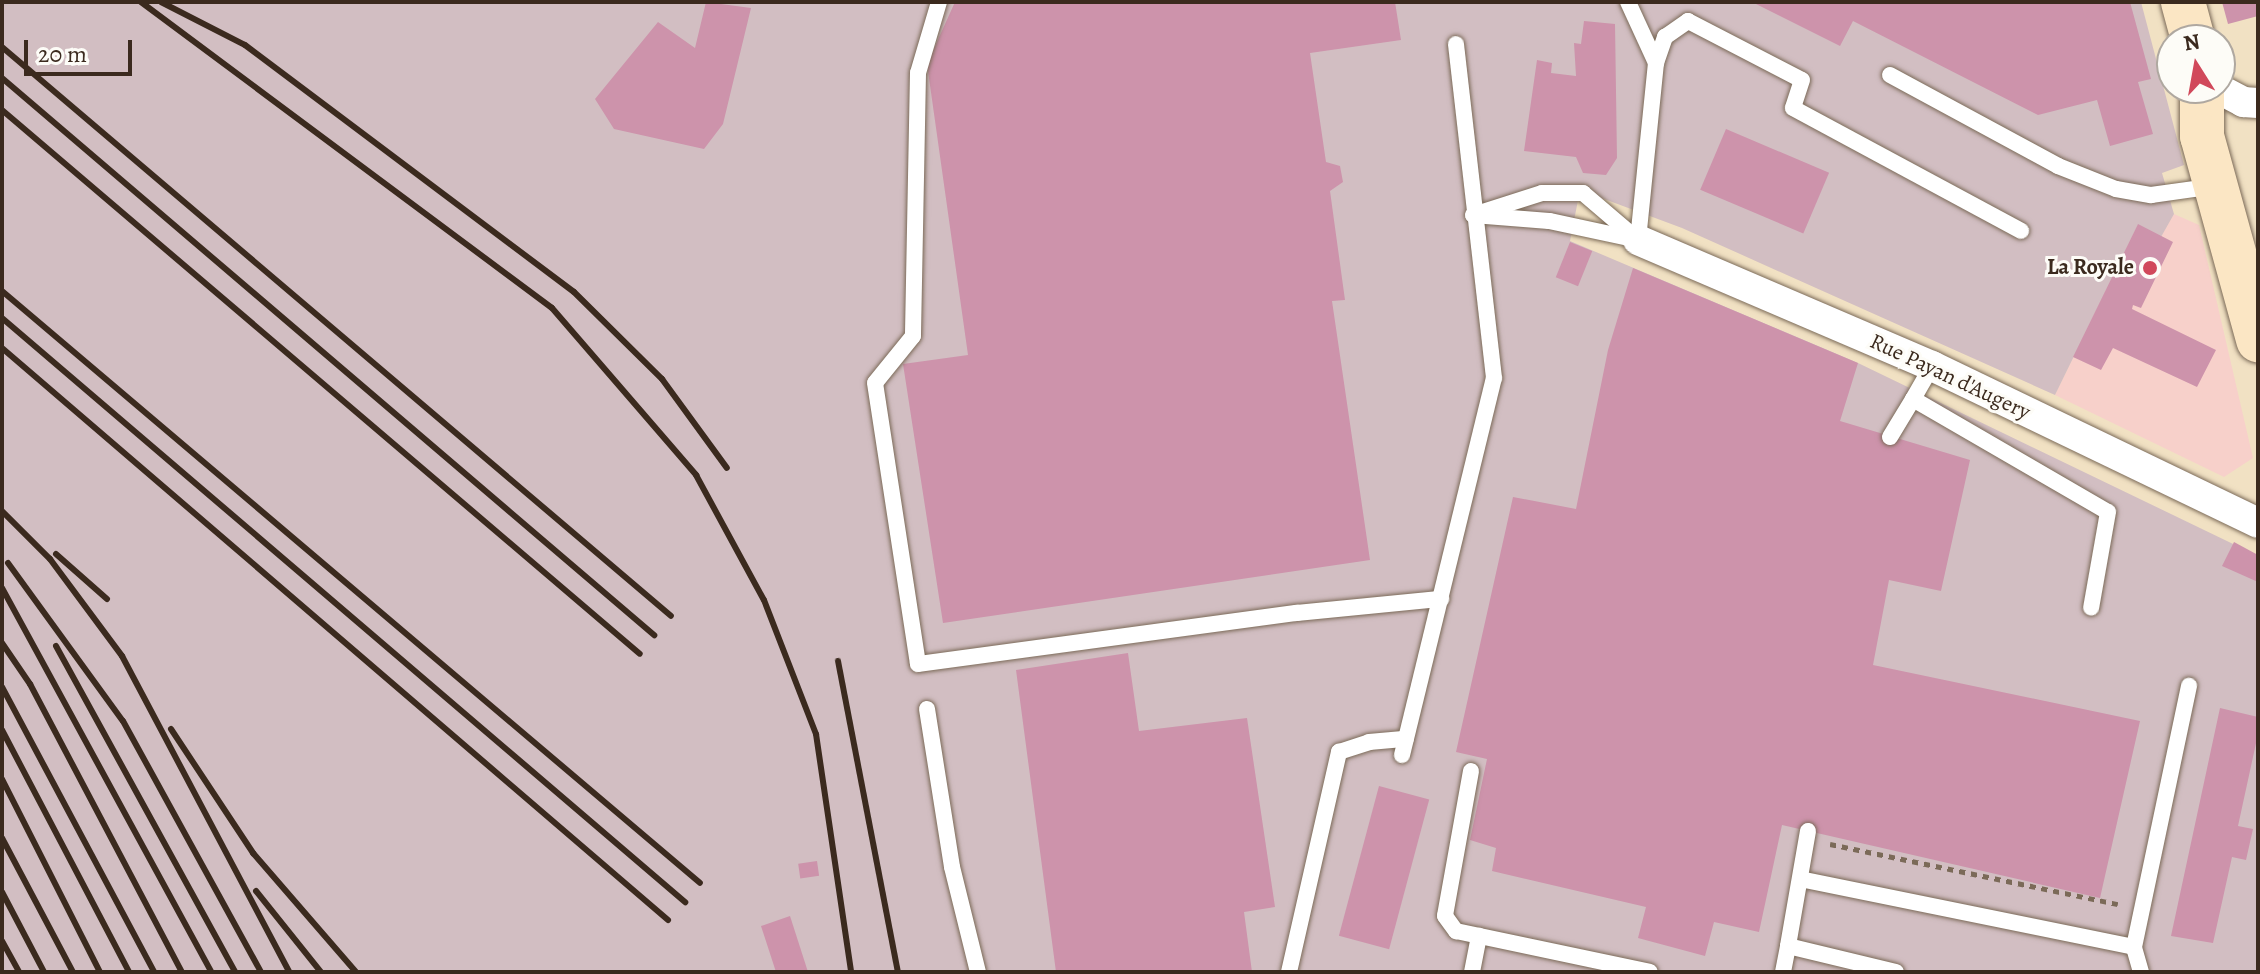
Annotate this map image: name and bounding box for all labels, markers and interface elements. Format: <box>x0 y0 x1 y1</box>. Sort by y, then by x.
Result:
scale bar <box>28 24 136 74</box>
north arrow <box>2156 24 2236 104</box>
text: N <box>2181 26 2203 59</box>
text: 20 m <box>38 38 87 70</box>
place label: La Royale <box>2047 255 2134 281</box>
marker: La Royale <box>2141 259 2159 277</box>
street label: Rue Payan d'Augery <box>1866 328 2034 426</box>

